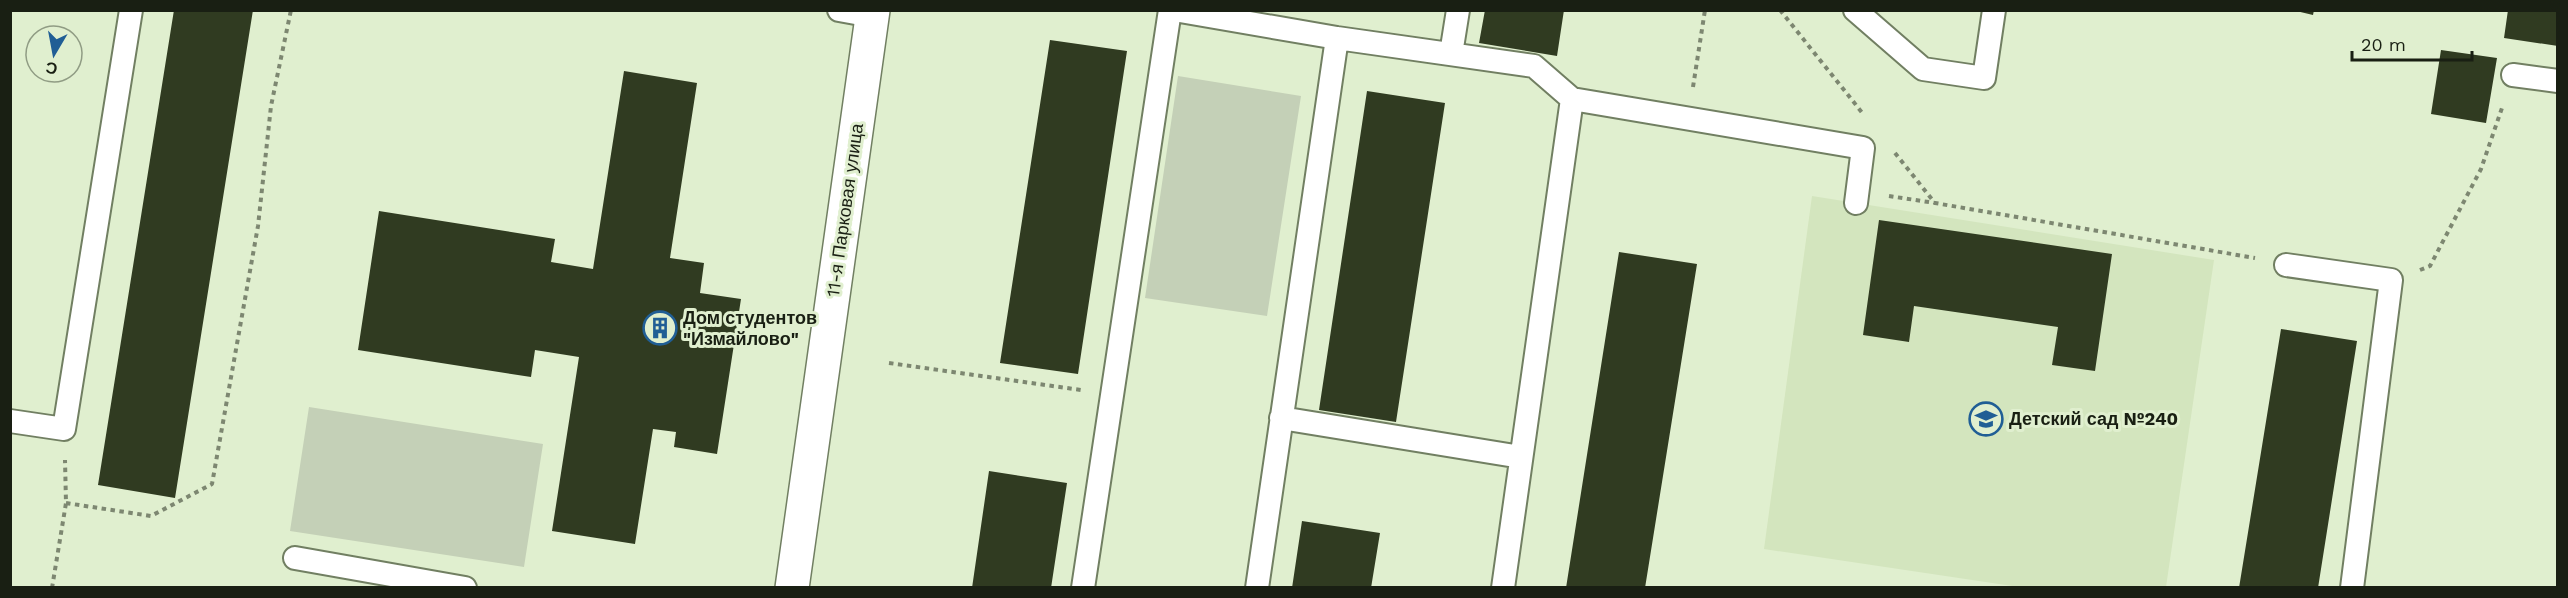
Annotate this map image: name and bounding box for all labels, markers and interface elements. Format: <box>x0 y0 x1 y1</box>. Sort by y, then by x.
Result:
north arrow <box>24 24 84 84</box>
scale bar <box>2352 24 2472 62</box>
text: 20 m <box>2361 34 2406 55</box>
text: С <box>44 58 59 79</box>
street label: 11-я Парковая улица <box>822 121 867 298</box>
place label: Дом студентов "Измайлово" <box>683 307 817 349</box>
building icon: Дом студентов "Измайлово" <box>642 310 678 346</box>
school or university icon: Детский сад №240 <box>1968 401 2004 437</box>
place label: Детский сад №240 <box>2009 408 2178 429</box>

